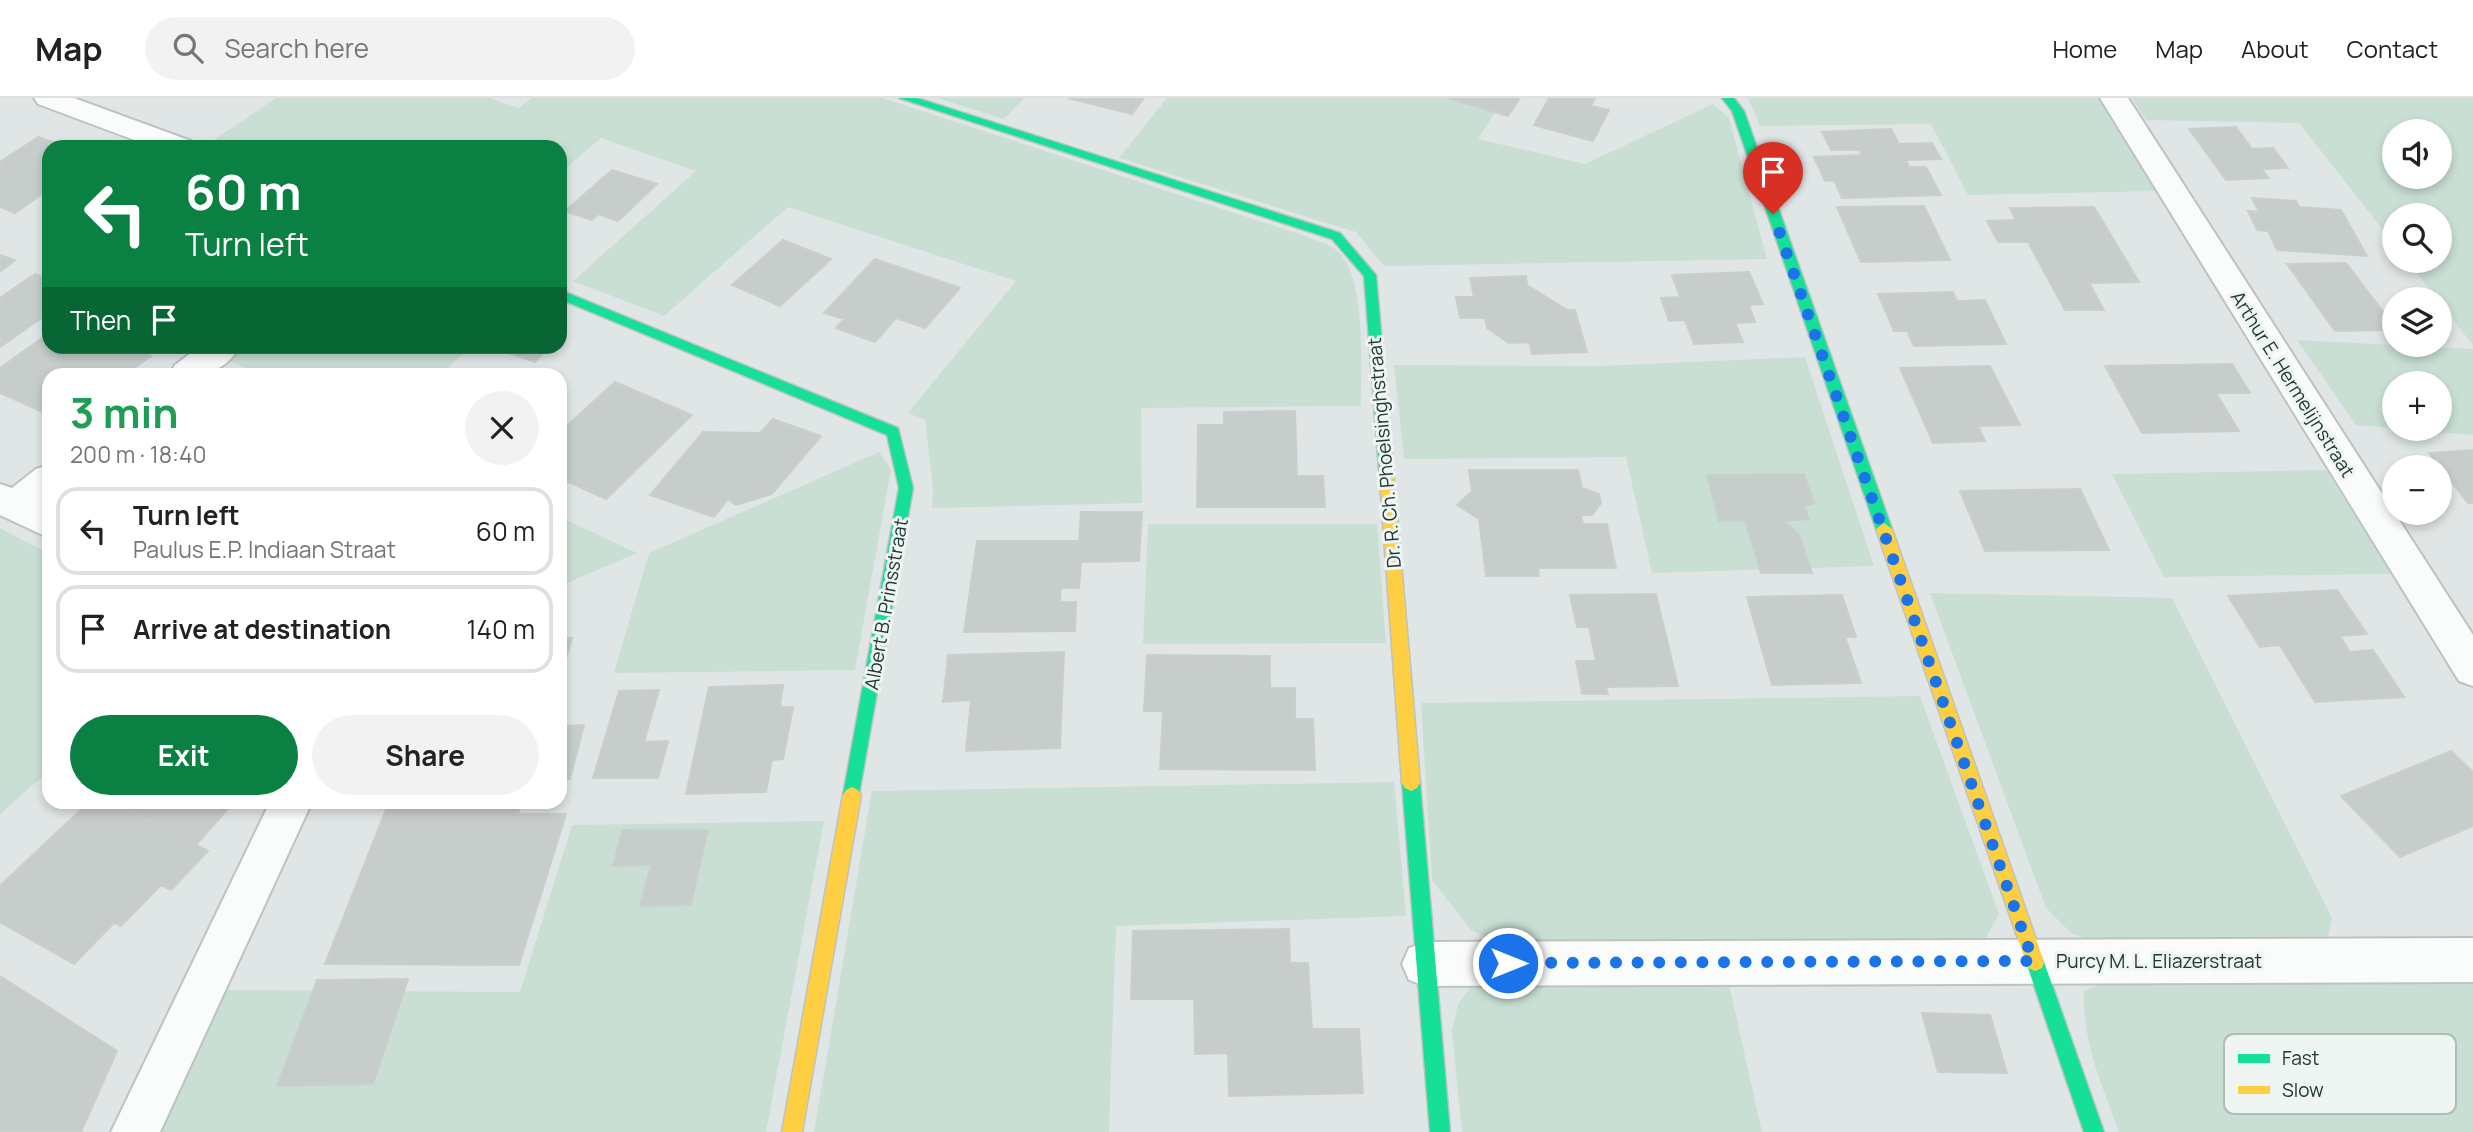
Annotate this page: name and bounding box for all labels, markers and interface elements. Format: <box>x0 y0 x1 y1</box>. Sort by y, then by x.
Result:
search box <box>145 17 635 80</box>
text: Map <box>35 26 103 71</box>
icon: search <box>169 29 207 67</box>
text: Search here <box>225 30 369 66</box>
text: Home <box>2052 32 2117 65</box>
text: Map <box>2155 32 2203 65</box>
text: About <box>2241 32 2309 65</box>
text: Contact <box>2347 32 2438 65</box>
map controls <box>2382 119 2452 525</box>
button: sound <box>2382 119 2452 189</box>
pin <box>1743 142 1803 214</box>
icon: arrive <box>1754 153 1792 191</box>
text: 60 m <box>185 158 302 225</box>
icon: left <box>70 168 161 259</box>
button: search <box>2382 203 2452 273</box>
text: Turn left <box>185 222 309 266</box>
street label: Arthur E. Hermelijnstraat <box>2225 286 2361 482</box>
button: layers <box>2382 287 2452 357</box>
icon: arrive <box>145 301 183 339</box>
text: Then <box>70 302 131 338</box>
street label: Dr. R. Ch. Phoelsinghstraat <box>1361 337 1407 569</box>
button: + <box>2382 371 2452 441</box>
text: 3 min <box>70 383 179 441</box>
button: close <box>465 391 539 465</box>
text: 200 m · 18:40 <box>70 438 206 470</box>
button: − <box>2382 455 2452 525</box>
text: Turn left <box>133 497 240 533</box>
icon: left <box>74 512 112 550</box>
text: 60 m <box>476 513 535 549</box>
street label: Albert B. Prinsstraat <box>858 516 914 692</box>
text: Paulus E.P. Indiaan Straat <box>133 533 396 565</box>
icon: arrive <box>74 610 112 648</box>
text: Arrive at destination <box>133 611 391 647</box>
text: 140 m <box>466 611 535 647</box>
button: Exit <box>70 715 298 795</box>
button: Share <box>312 715 539 795</box>
position arrow <box>1471 926 1545 1000</box>
street label: Purcy M. L. Eliazerstraat <box>2056 948 2262 974</box>
legend <box>2224 1034 2456 1114</box>
text: Fast <box>2282 1045 2319 1071</box>
text: Slow <box>2282 1077 2324 1103</box>

